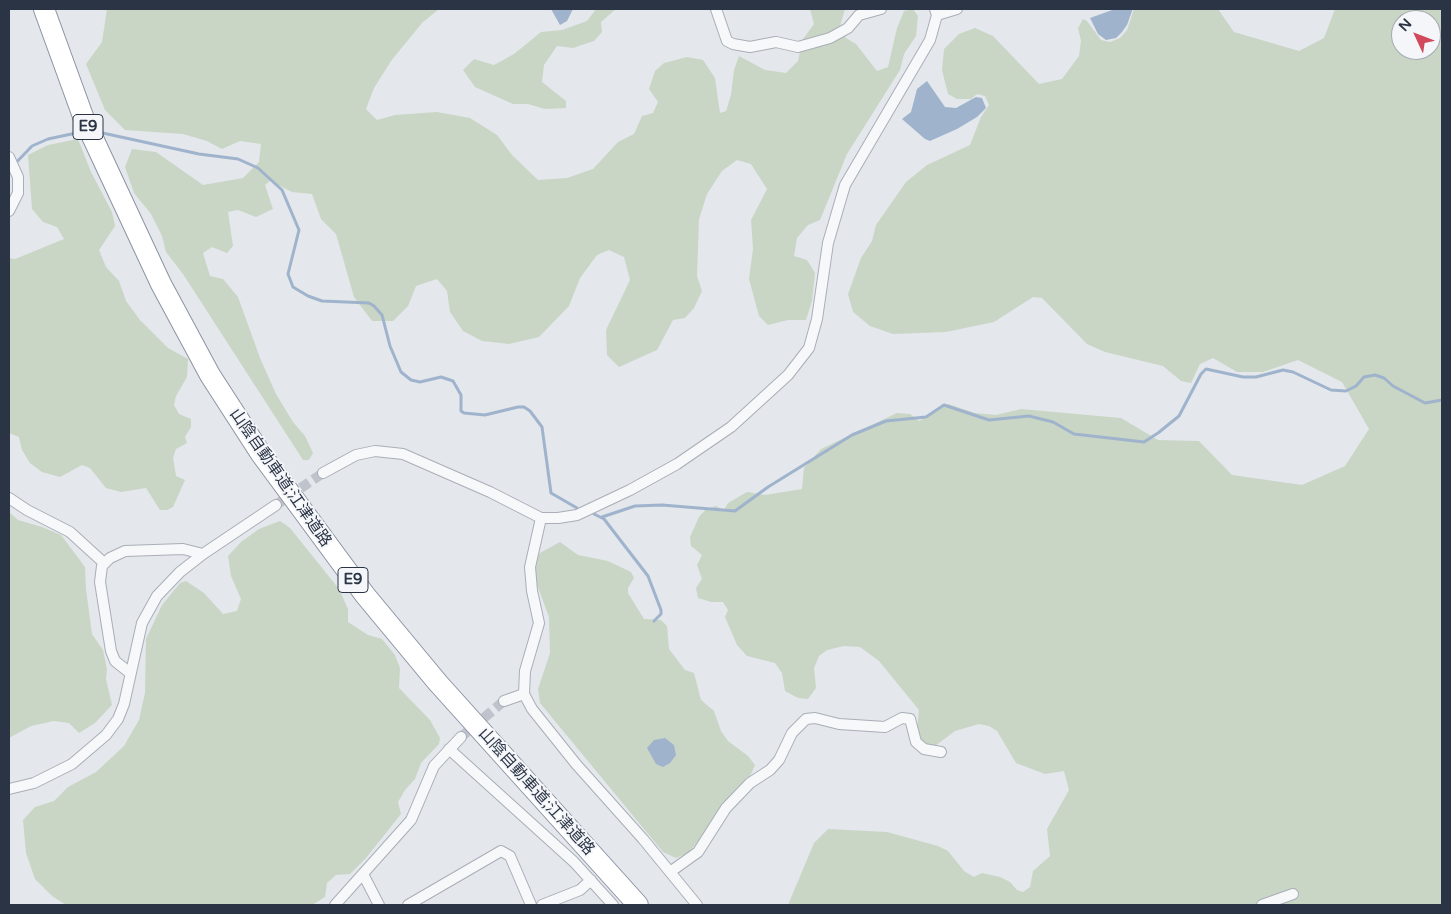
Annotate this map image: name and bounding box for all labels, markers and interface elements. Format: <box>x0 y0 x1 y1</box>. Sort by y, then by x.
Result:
north arrow <box>1391 10 1441 60</box>
text: N <box>1395 15 1415 35</box>
road number: E9 <box>73 114 103 140</box>
street label: 山陰自動車道;江津道路 <box>225 405 335 551</box>
road number: E9 <box>338 568 368 592</box>
street label: 山陰自動車道;江津道路 <box>474 725 598 859</box>

